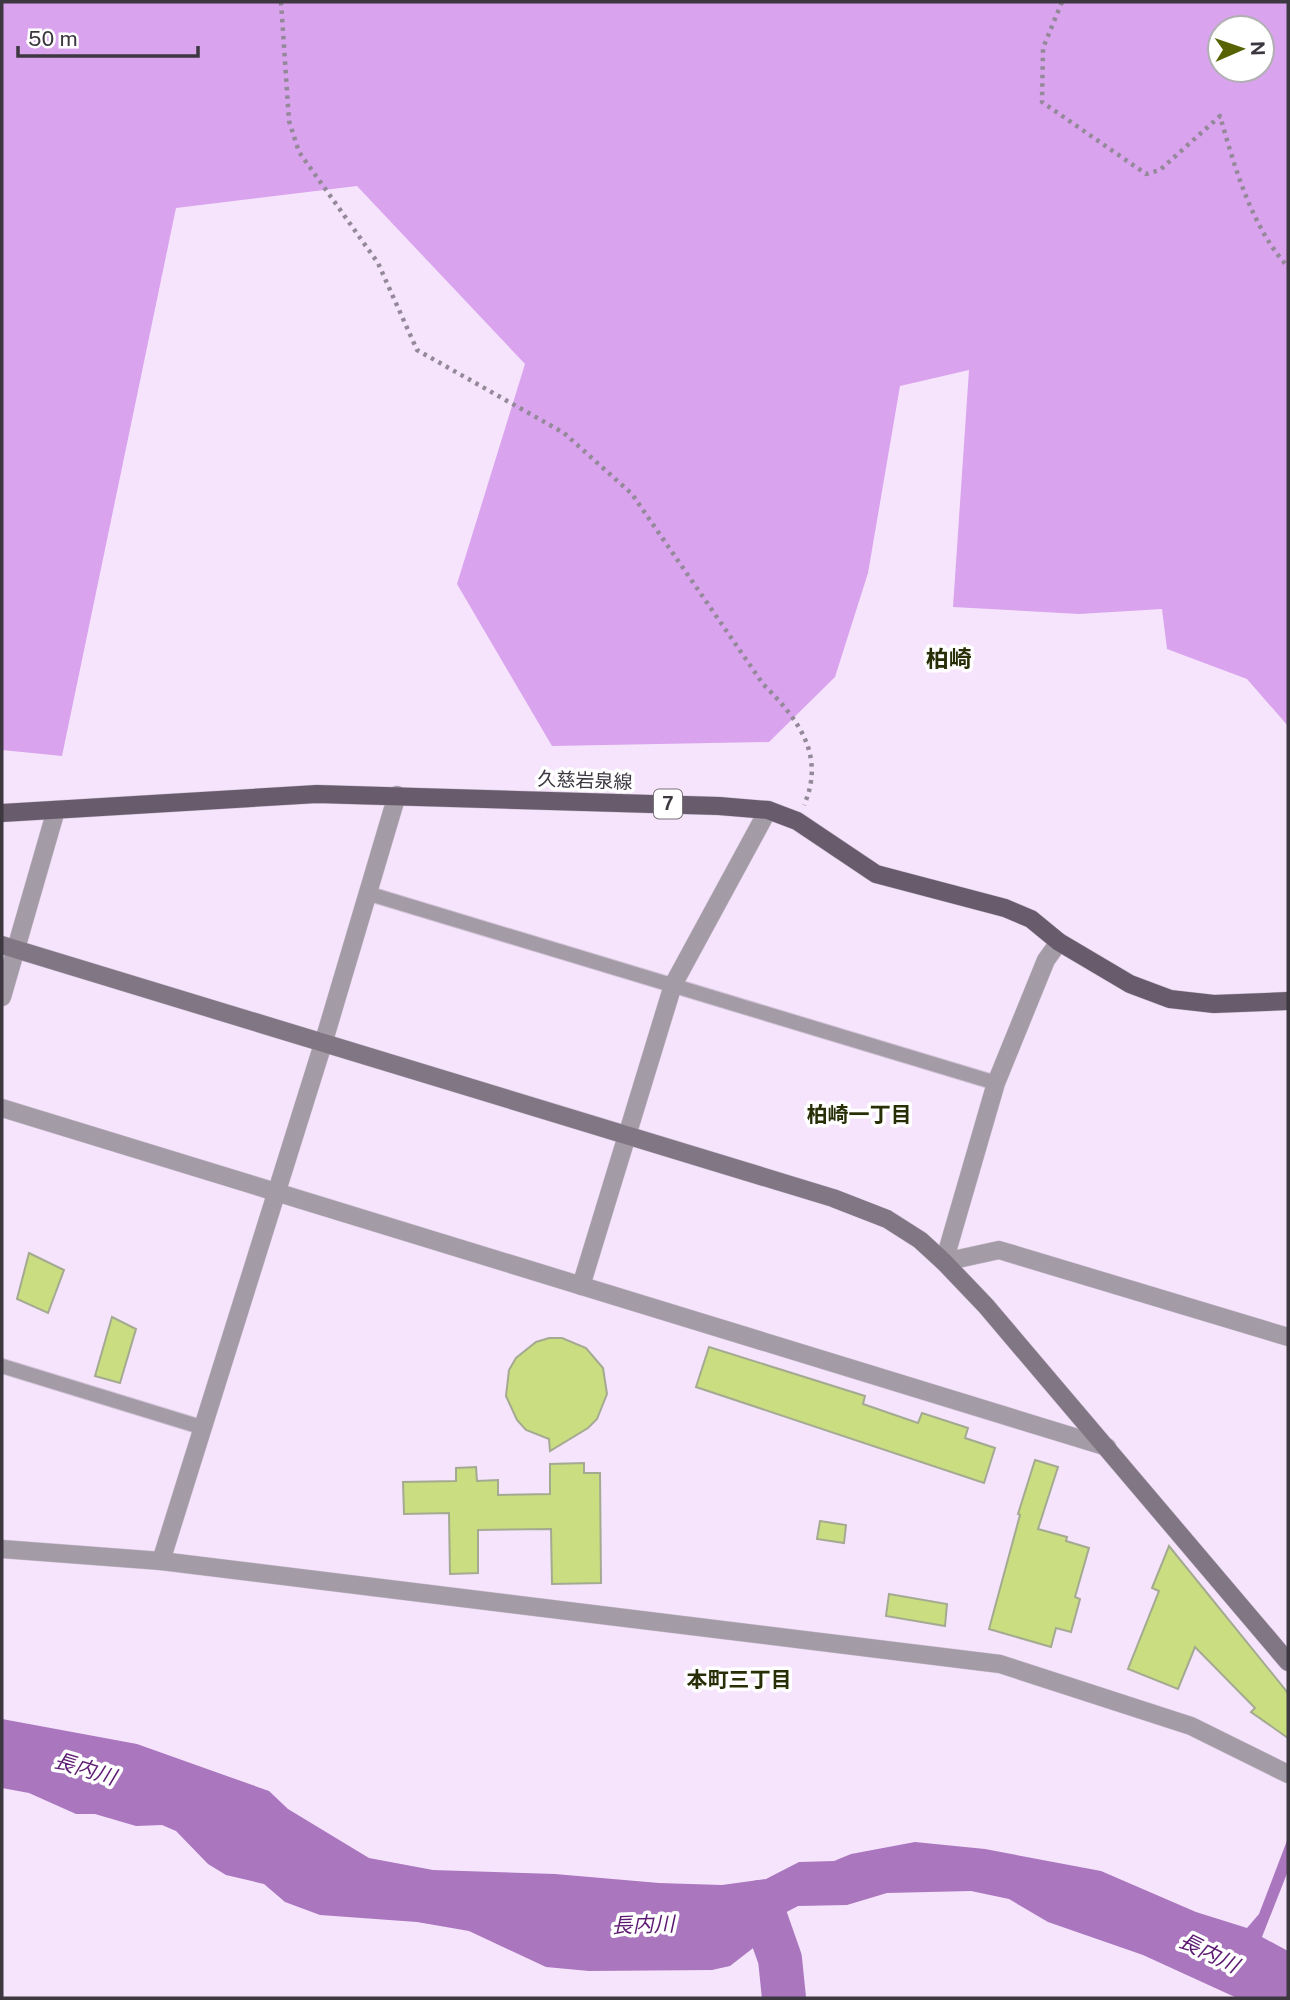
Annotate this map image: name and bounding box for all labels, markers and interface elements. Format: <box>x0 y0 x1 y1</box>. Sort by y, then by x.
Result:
scale bar <box>18 14 198 58</box>
north arrow <box>1206 14 1276 84</box>
text: 50 m <box>28 26 78 51</box>
text: N <box>1247 41 1269 56</box>
district label: 柏崎 <box>926 645 972 672</box>
street label: 久慈岩泉線 <box>537 767 633 793</box>
road number: 7 <box>654 790 682 818</box>
district label: 柏崎一丁目 <box>807 1102 912 1127</box>
district label: 本町三丁目 <box>687 1667 792 1692</box>
water label: 長内川 <box>51 1747 121 1790</box>
water label: 長内川 <box>611 1911 677 1938</box>
water label: 長内川 <box>1175 1928 1245 1978</box>

